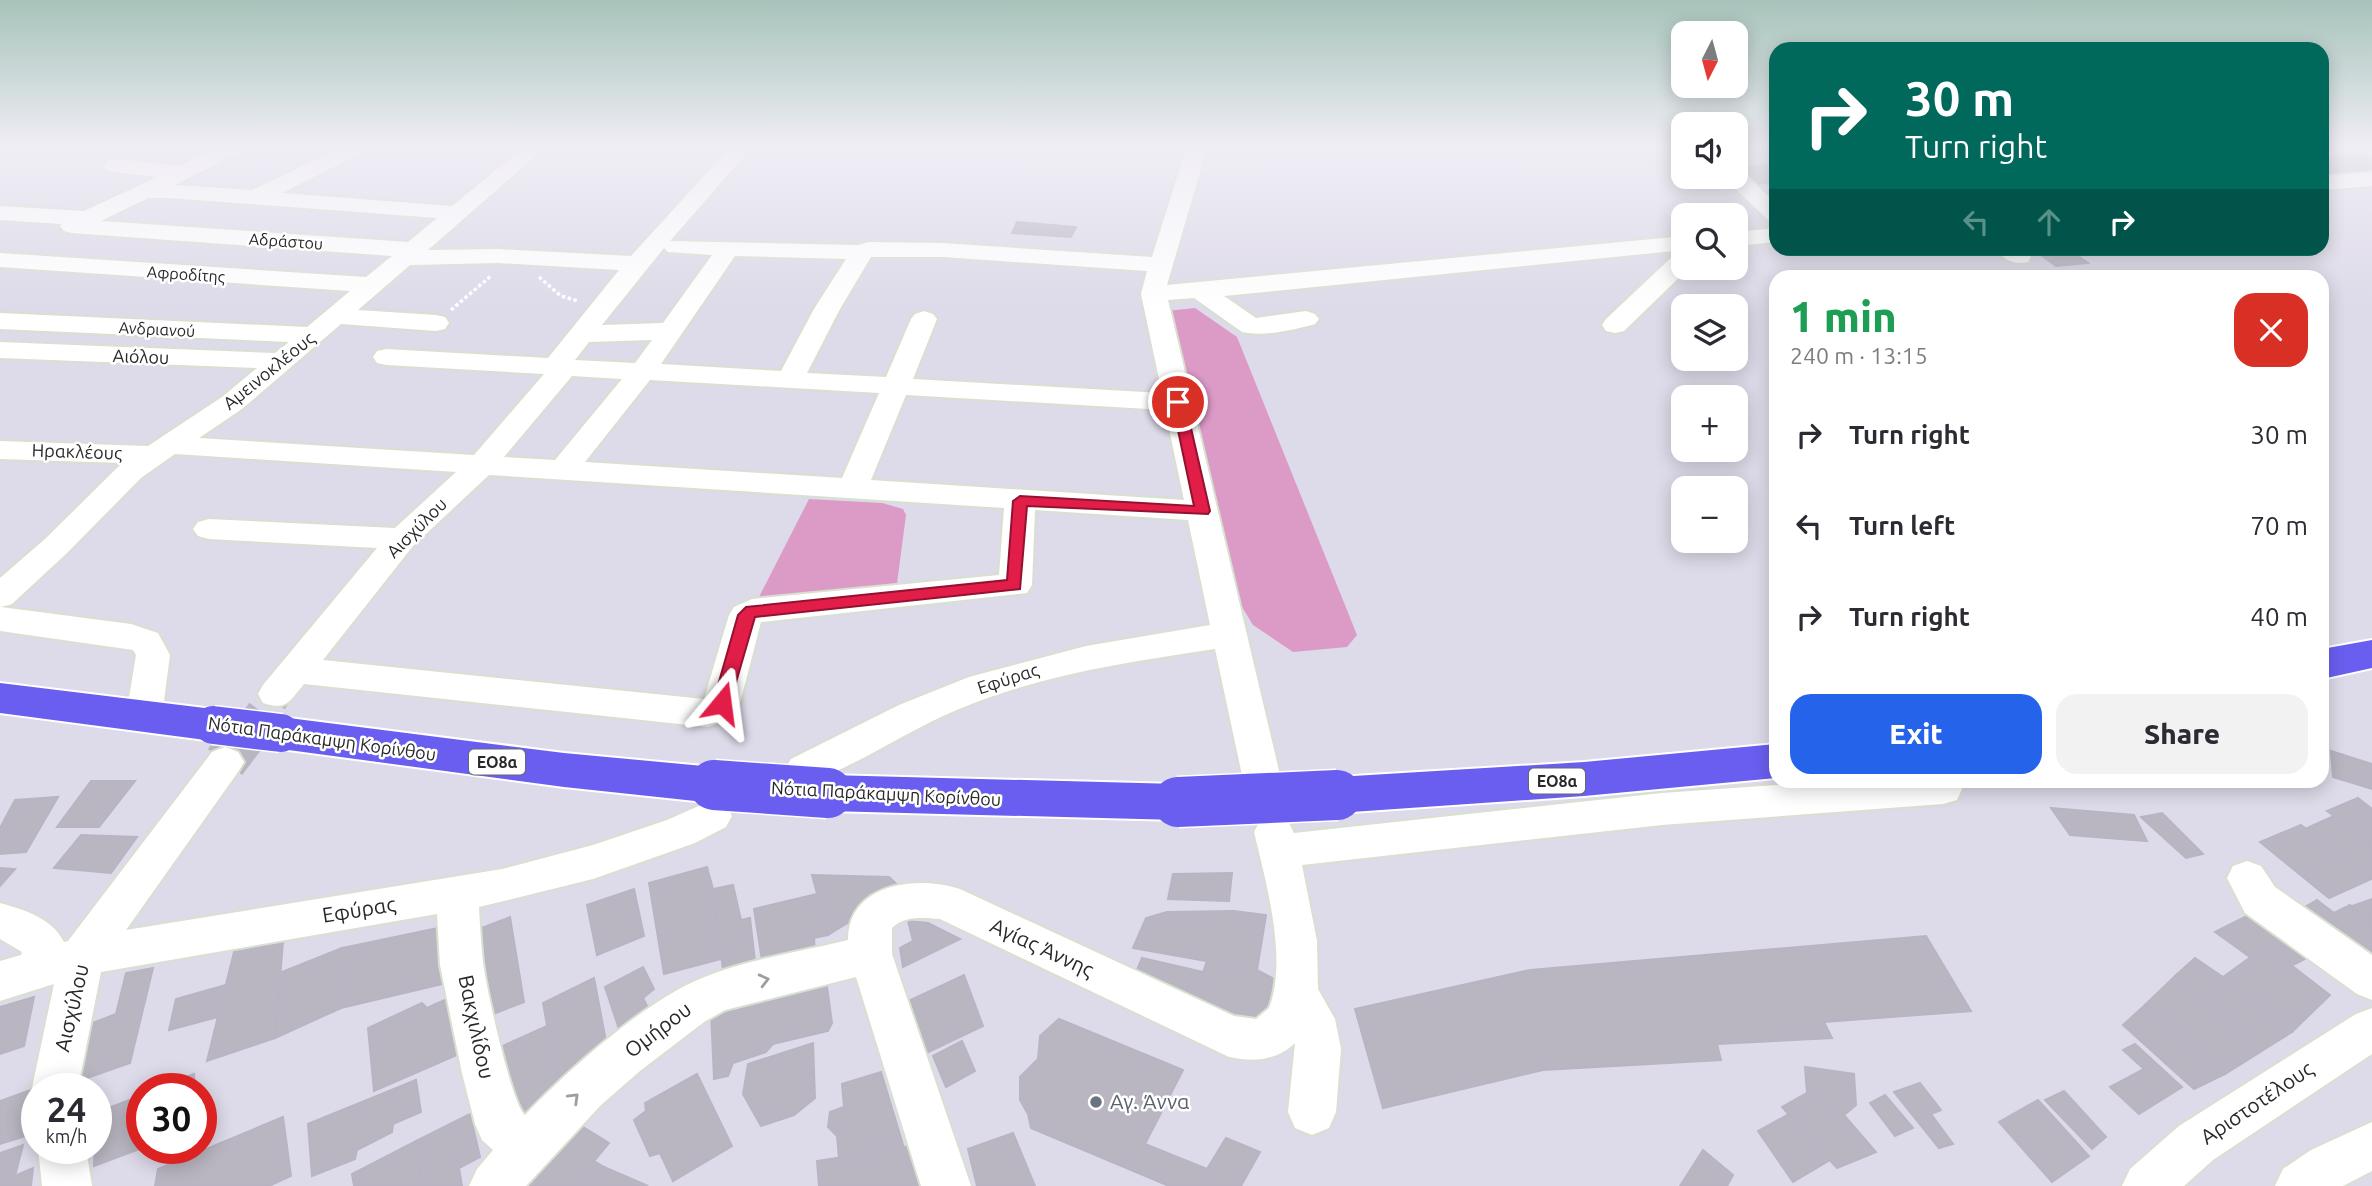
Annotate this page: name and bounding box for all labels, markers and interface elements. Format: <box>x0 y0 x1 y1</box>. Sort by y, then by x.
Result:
north arrow <box>1671 21 1748 98</box>
map controls <box>1671 21 1748 553</box>
icon: right <box>1790 70 1881 161</box>
text: 30 m <box>1905 70 2014 125</box>
button: sound <box>1671 112 1748 189</box>
text: Turn right <box>1905 128 2047 164</box>
button: search <box>1671 203 1748 280</box>
icon: left <box>1957 203 1995 241</box>
icon: ahead <box>2030 203 2068 241</box>
icon: right <box>2103 203 2141 241</box>
street label: Αδράστου <box>248 229 324 253</box>
street label: Αφροδίτης <box>146 262 226 287</box>
text: 1 min <box>1790 293 1897 340</box>
button: close <box>2234 293 2308 367</box>
button: layers <box>1671 294 1748 371</box>
street label: Ανδριανού <box>118 318 196 340</box>
street label: Αμεινοκλέους <box>219 327 319 414</box>
text: 240 m · 13:15 <box>1790 343 1928 368</box>
street label: Αιόλου <box>112 345 170 367</box>
pin <box>1148 372 1208 432</box>
icon: arrive <box>1159 383 1197 421</box>
button: + <box>1671 385 1748 462</box>
icon: right <box>1790 416 1828 454</box>
text: Turn right <box>1849 420 1970 449</box>
text: 30 m <box>2250 420 2308 449</box>
street label: Ηρακλέους <box>31 439 123 464</box>
button: − <box>1671 476 1748 553</box>
street label: Αισχύλου <box>382 493 450 561</box>
icon: left <box>1790 507 1828 545</box>
text: Turn left <box>1849 511 1955 540</box>
text: 70 m <box>2250 511 2308 540</box>
icon: right <box>1790 598 1828 636</box>
text: Turn right <box>1849 602 1970 631</box>
text: 40 m <box>2250 602 2308 631</box>
street label: Εφύρας <box>974 659 1041 698</box>
position arrow <box>685 666 759 740</box>
button: Exit <box>1790 694 2042 774</box>
button: Share <box>2056 694 2308 774</box>
street label: Νότια Παράκαμψη Κορίνθου <box>207 712 438 764</box>
road number: ΕΟ8α <box>469 750 525 775</box>
road number: ΕΟ8α <box>1529 768 1585 794</box>
street label: Νότια Παράκαμψη Κορίνθου <box>771 777 1002 809</box>
street label: Εφύρας <box>320 891 398 927</box>
street label: Αγίας Άννης <box>987 913 1098 982</box>
street label: Αισχύλου <box>49 962 93 1054</box>
street label: Βακχιλίδου <box>454 973 500 1081</box>
one-way arrow <box>758 974 770 988</box>
street label: Ομήρου <box>619 996 695 1062</box>
street label: Αριστοτέλους <box>2196 1056 2318 1149</box>
speed limit sign: 30 <box>126 1073 217 1164</box>
text: 24 <box>47 1089 86 1129</box>
place label: Αγ. Άννα <box>1110 1089 1190 1113</box>
one-way arrow <box>565 1094 578 1106</box>
marker: Αγ. Άννα <box>1088 1094 1104 1110</box>
text: km/h <box>46 1126 87 1146</box>

